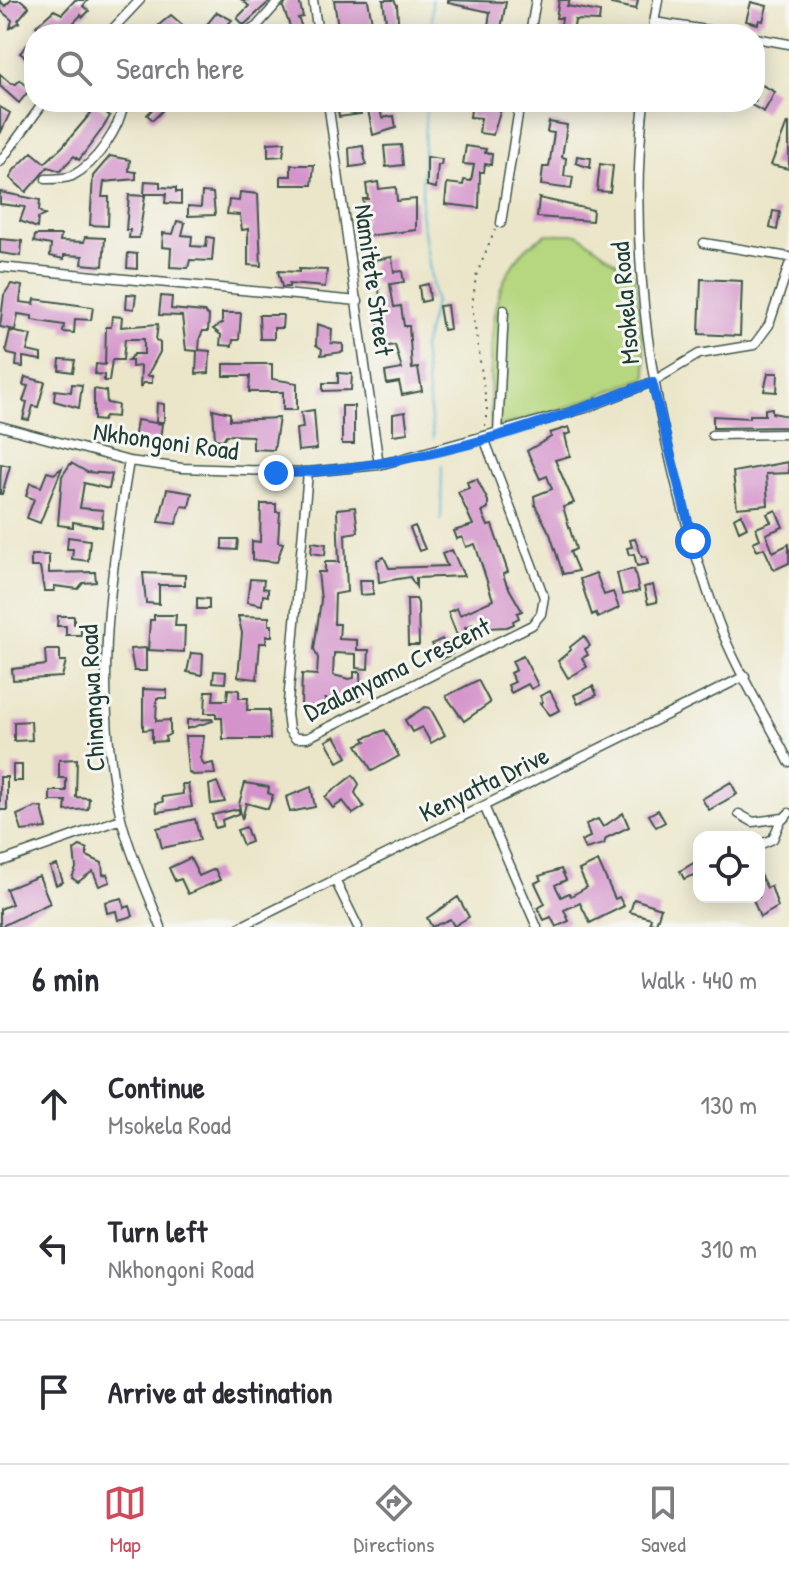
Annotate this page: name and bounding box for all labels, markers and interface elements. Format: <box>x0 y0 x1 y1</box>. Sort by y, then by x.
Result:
search box <box>24 24 765 112</box>
icon: search <box>52 46 96 90</box>
text: Search here <box>116 48 244 88</box>
street label: Namitete Street <box>347 202 403 359</box>
street label: Msokela Road <box>602 240 647 366</box>
street label: Nkhongoni Road <box>91 413 241 468</box>
route end <box>258 455 294 491</box>
route start <box>675 523 711 559</box>
street label: Dzalanyama Crescent <box>298 608 497 729</box>
street label: Chinangwa Road <box>70 624 113 772</box>
street label: Kenyatta Drive <box>413 737 554 830</box>
map controls <box>693 831 765 903</box>
button: locate <box>693 831 765 903</box>
text: 6 min <box>32 956 100 1002</box>
text: Walk · 440 m <box>641 962 757 997</box>
text: Continue <box>108 1067 205 1107</box>
icon: ahead <box>32 1082 76 1126</box>
text: 130 m <box>701 1087 757 1122</box>
text: Msokela Road <box>108 1107 231 1142</box>
text: Turn left <box>108 1211 207 1251</box>
icon: left <box>32 1226 76 1270</box>
text: 310 m <box>701 1231 757 1266</box>
text: Nkhongoni Road <box>108 1251 254 1286</box>
icon: arrive <box>32 1370 76 1414</box>
text: Arrive at destination <box>108 1372 333 1412</box>
tab: Map <box>103 1481 147 1559</box>
tab: Directions <box>354 1481 435 1559</box>
tab: Saved <box>641 1481 686 1559</box>

